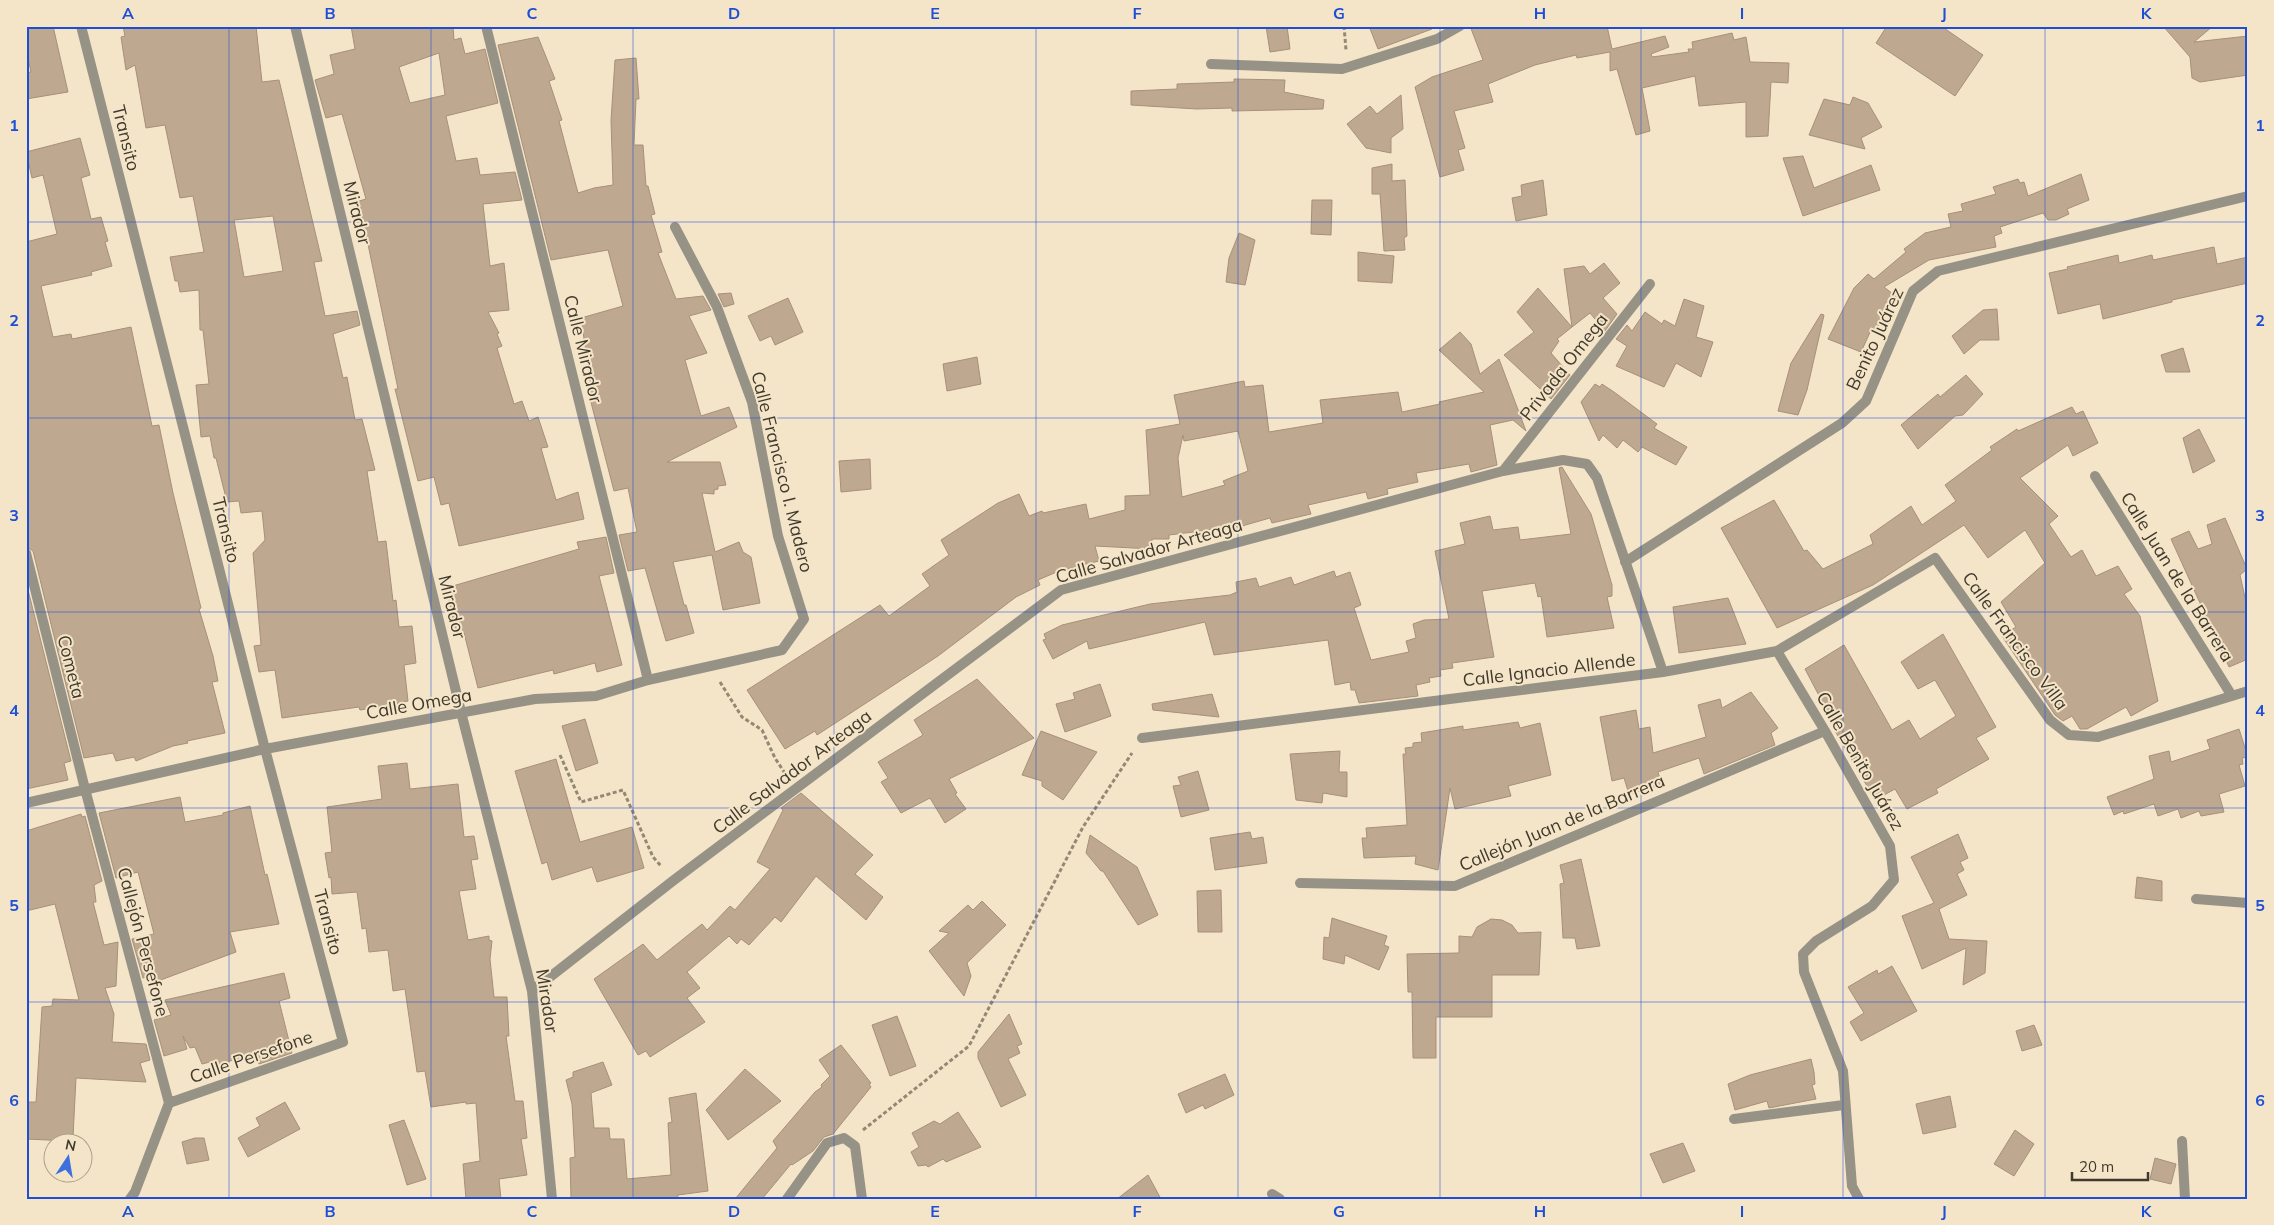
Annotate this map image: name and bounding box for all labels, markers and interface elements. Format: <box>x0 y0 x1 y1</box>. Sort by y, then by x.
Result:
text: A <box>122 3 134 23</box>
text: B <box>324 3 336 23</box>
text: C <box>527 3 538 23</box>
text: D <box>728 3 740 23</box>
text: E <box>930 3 940 23</box>
text: F <box>1132 3 1142 23</box>
text: G <box>1333 3 1345 23</box>
text: H <box>1534 3 1546 23</box>
text: I <box>1740 3 1744 23</box>
text: J <box>1941 3 1947 23</box>
text: K <box>2141 3 2153 23</box>
street label: Transito <box>107 103 146 173</box>
text: 1 <box>9 115 19 135</box>
text: 1 <box>2255 115 2265 135</box>
street label: Mirador <box>339 179 377 247</box>
street label: Benito Juárez <box>1841 284 1908 394</box>
street label: Calle Mirador <box>559 293 608 406</box>
street label: Privada Omega <box>1515 308 1613 425</box>
text: 2 <box>9 310 19 330</box>
text: 2 <box>2255 310 2265 330</box>
street label: Calle Francisco I. Madero <box>746 369 819 575</box>
street label: Calle Juan de la Barrera <box>2116 487 2239 666</box>
street label: Transito <box>207 495 246 565</box>
text: 3 <box>9 505 19 525</box>
text: 3 <box>2255 505 2265 525</box>
street label: Calle Salvador Arteaga <box>1053 513 1245 588</box>
street label: Calle Francisco Villa <box>1957 567 2073 714</box>
street label: Mirador <box>434 573 472 641</box>
street label: Cometa <box>53 633 90 701</box>
street label: Calle Ignacio Allende <box>1461 648 1637 691</box>
street label: Calle Omega <box>364 683 474 724</box>
street label: Calle Benito Juárez <box>1811 687 1910 834</box>
text: 4 <box>9 700 19 720</box>
text: 4 <box>2255 700 2265 720</box>
street label: Calle Salvador Arteaga <box>708 704 876 839</box>
street label: Callejón Juan de la Barrera <box>1455 769 1668 876</box>
street label: Callejón Persefone <box>112 865 174 1019</box>
street label: Transito <box>309 887 348 957</box>
text: 5 <box>9 895 19 915</box>
text: 5 <box>2255 895 2265 915</box>
street label: Mirador <box>531 967 564 1035</box>
street label: Calle Persefone <box>186 1025 315 1088</box>
text: 6 <box>9 1090 19 1110</box>
text: 6 <box>2255 1090 2265 1110</box>
north arrow <box>42 1132 92 1182</box>
text: N <box>64 1135 78 1155</box>
scale bar <box>2072 1150 2148 1182</box>
text: 20 m <box>2079 1157 2114 1176</box>
text: A <box>122 1201 134 1221</box>
text: B <box>324 1201 336 1221</box>
text: C <box>527 1201 538 1221</box>
text: D <box>728 1201 740 1221</box>
text: E <box>930 1201 940 1221</box>
text: F <box>1132 1201 1142 1221</box>
text: G <box>1333 1201 1345 1221</box>
text: H <box>1534 1201 1546 1221</box>
text: I <box>1740 1201 1744 1221</box>
text: J <box>1941 1201 1947 1221</box>
text: K <box>2141 1201 2153 1221</box>

